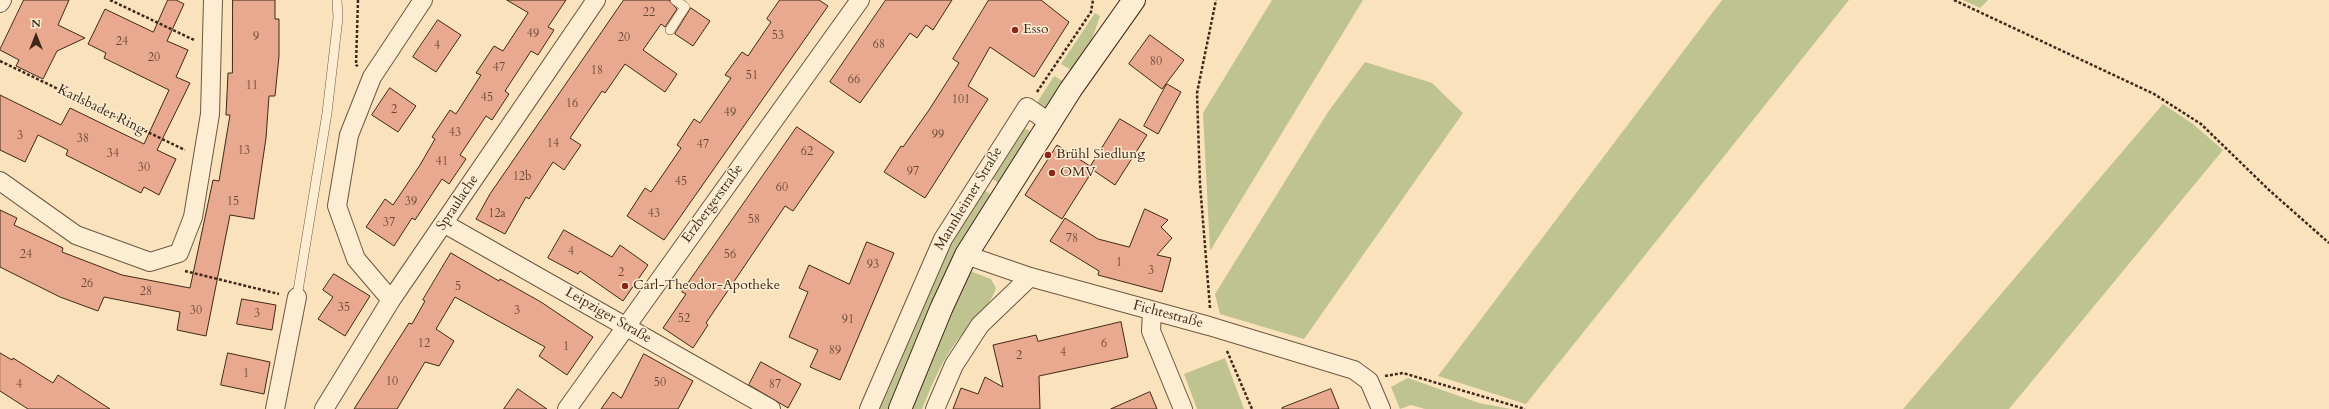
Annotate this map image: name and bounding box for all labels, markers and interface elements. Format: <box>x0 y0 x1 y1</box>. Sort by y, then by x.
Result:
house number: 22 <box>643 6 655 20</box>
north arrow <box>16 16 56 56</box>
text: N <box>31 16 41 31</box>
place label: Esso <box>1023 22 1049 38</box>
marker: Esso <box>1010 25 1020 35</box>
house number: 49 <box>527 27 539 41</box>
house number: 53 <box>772 29 784 43</box>
house number: 9 <box>253 30 259 44</box>
house number: 20 <box>618 31 630 45</box>
house number: 24 <box>116 35 128 49</box>
house number: 68 <box>873 38 885 52</box>
house number: 4 <box>434 39 440 53</box>
house number: 20 <box>148 51 160 65</box>
house number: 80 <box>1150 55 1162 69</box>
house number: 47 <box>493 61 505 75</box>
house number: 18 <box>591 64 603 78</box>
house number: 51 <box>746 69 758 83</box>
house number: 66 <box>848 73 860 87</box>
house number: 11 <box>246 79 258 93</box>
street label: Karlsbader Ring <box>54 82 148 138</box>
house number: 45 <box>481 91 493 105</box>
house number: 101 <box>952 93 970 107</box>
house number: 16 <box>566 97 578 111</box>
house number: 2 <box>391 103 397 117</box>
house number: 49 <box>724 106 736 120</box>
house number: 43 <box>449 126 461 140</box>
house number: 99 <box>932 128 944 142</box>
house number: 3 <box>17 129 23 143</box>
house number: 38 <box>77 132 89 146</box>
house number: 14 <box>547 137 559 151</box>
house number: 47 <box>697 138 709 152</box>
house number: 13 <box>238 144 250 158</box>
street label: Mannheimer Straße <box>932 144 1006 254</box>
house number: 62 <box>801 145 813 159</box>
house number: 34 <box>107 147 119 161</box>
place label: Brühl Siedlung <box>1056 147 1145 163</box>
marker: Brühl Siedlung <box>1043 150 1053 160</box>
house number: 41 <box>436 155 448 169</box>
house number: 30 <box>138 161 150 175</box>
street label: Erzbergerstraße <box>679 161 747 247</box>
house number: 97 <box>907 165 919 179</box>
place label: OMV <box>1060 165 1096 181</box>
marker: OMV <box>1047 168 1057 178</box>
house number: 12b <box>513 170 531 184</box>
street label: Spraulache <box>433 172 483 234</box>
house number: 45 <box>675 175 687 189</box>
house number: 60 <box>776 181 788 195</box>
house number: 15 <box>227 195 239 209</box>
house number: 39 <box>405 195 417 209</box>
house number: 12a <box>488 207 506 221</box>
house number: 43 <box>648 207 660 221</box>
house number: 58 <box>748 213 760 227</box>
house number: 37 <box>383 216 395 230</box>
house number: 78 <box>1066 232 1078 246</box>
house number: 4 <box>568 245 574 259</box>
house number: 24 <box>20 248 32 262</box>
house number: 56 <box>724 248 736 262</box>
house number: 1 <box>1116 256 1122 270</box>
house number: 93 <box>867 258 879 272</box>
house number: 3 <box>1148 264 1154 278</box>
house number: 2 <box>618 266 624 280</box>
house number: 26 <box>81 277 93 291</box>
place label: Carl-Theodor-Apotheke <box>633 278 780 294</box>
house number: 5 <box>455 280 461 294</box>
marker: Carl-Theodor-Apotheke <box>620 281 630 291</box>
house number: 28 <box>140 285 152 299</box>
street label: Leipziger Straße <box>562 285 654 347</box>
street label: Fichtestraße <box>1131 298 1205 332</box>
house number: 35 <box>338 301 350 315</box>
house number: 30 <box>190 304 202 318</box>
house number: 3 <box>514 304 520 318</box>
house number: 3 <box>254 307 260 321</box>
house number: 52 <box>678 312 690 326</box>
house number: 91 <box>842 313 854 327</box>
house number: 12 <box>418 337 430 351</box>
house number: 6 <box>1101 337 1107 351</box>
house number: 1 <box>563 340 569 354</box>
house number: 89 <box>829 344 841 358</box>
house number: 4 <box>1060 346 1066 360</box>
house number: 2 <box>1016 349 1022 363</box>
house number: 1 <box>243 367 249 381</box>
house number: 10 <box>386 375 398 389</box>
house number: 50 <box>654 376 666 390</box>
house number: 4 <box>16 378 22 392</box>
house number: 87 <box>769 378 781 392</box>

